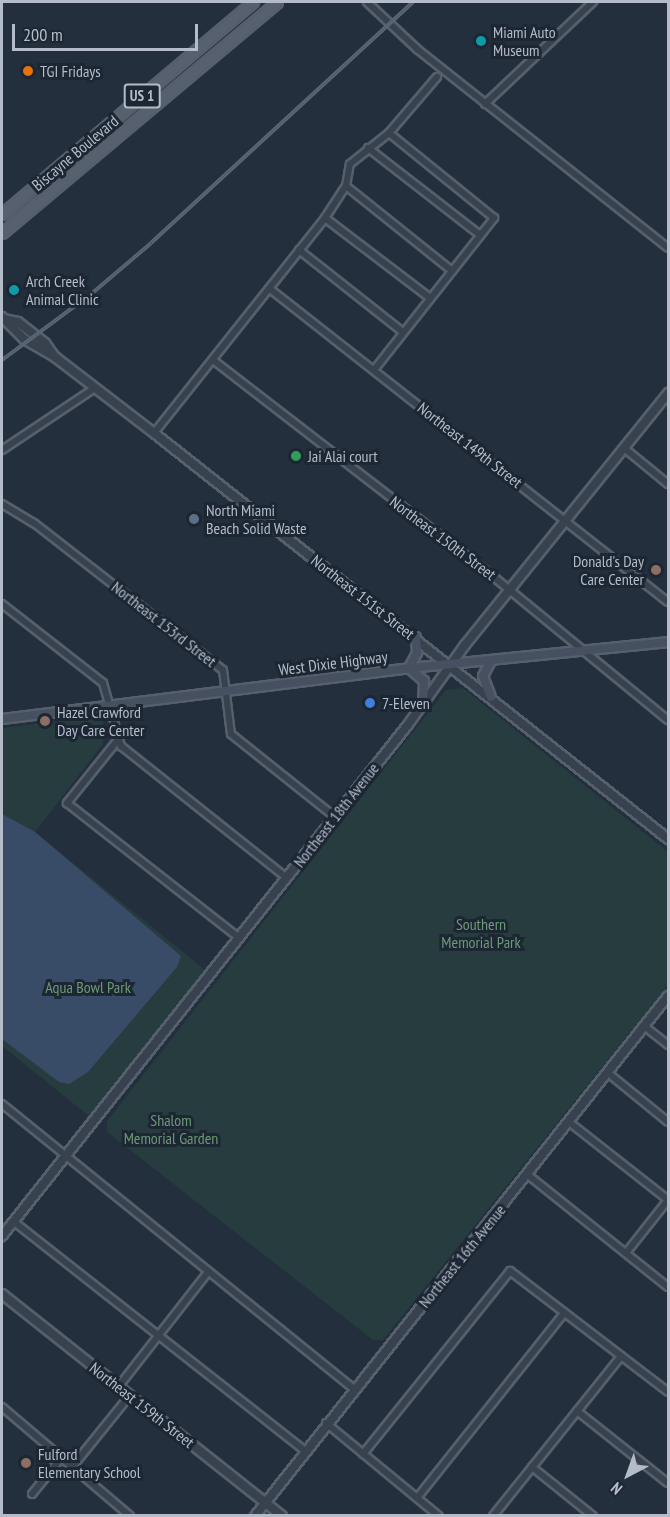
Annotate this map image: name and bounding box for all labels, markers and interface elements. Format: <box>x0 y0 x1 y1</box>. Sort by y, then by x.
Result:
scale bar <box>15 12 201 50</box>
place label: Miami Auto Museum <box>493 22 556 60</box>
text: 200 m <box>23 23 63 46</box>
marker: Miami Auto Museum <box>474 34 488 48</box>
place label: TGI Fridays <box>40 61 101 81</box>
marker: TGI Fridays <box>21 64 35 78</box>
road number: US 1 <box>122 84 162 108</box>
street label: Biscayne Boulevard <box>28 111 122 195</box>
place label: Arch Creek Animal Clinic <box>26 271 99 309</box>
marker: Arch Creek Animal Clinic <box>7 283 21 297</box>
street label: Northeast 149th Street <box>414 398 526 492</box>
place label: Jai Alai court <box>308 446 378 466</box>
marker: Jai Alai court <box>289 449 303 463</box>
street label: Northeast 150th Street <box>386 492 500 584</box>
place label: North Miami Beach Solid Waste <box>206 500 307 538</box>
marker: North Miami Beach Solid Waste <box>187 512 201 526</box>
street label: Northeast 151st Street <box>308 551 418 643</box>
place label: Donald's Day Care Center <box>573 551 644 589</box>
marker: Donald's Day Care Center <box>649 563 663 577</box>
street label: Northeast 153rd Street <box>108 577 220 671</box>
street label: West Dixie Highway <box>277 647 389 679</box>
place label: 7-Eleven <box>382 693 430 713</box>
marker: 7-Eleven <box>363 696 377 710</box>
place label: Hazel Crawford Day Care Center <box>57 702 145 740</box>
marker: Hazel Crawford Day Care Center <box>38 714 52 728</box>
street label: Northeast 18th Avenue <box>289 759 383 871</box>
park label: Southern Memorial Park <box>441 914 521 952</box>
park label: Aqua Bowl Park <box>45 977 131 997</box>
park label: Shalom Memorial Garden <box>124 1110 218 1148</box>
street label: Northeast 16th Avenue <box>414 1200 510 1312</box>
street label: Northeast 159th Street <box>86 1358 198 1452</box>
place label: Fulford Elementary School <box>38 1444 141 1482</box>
north arrow <box>598 1445 658 1505</box>
marker: Fulford Elementary School <box>19 1456 33 1470</box>
text: N <box>606 1478 626 1499</box>

